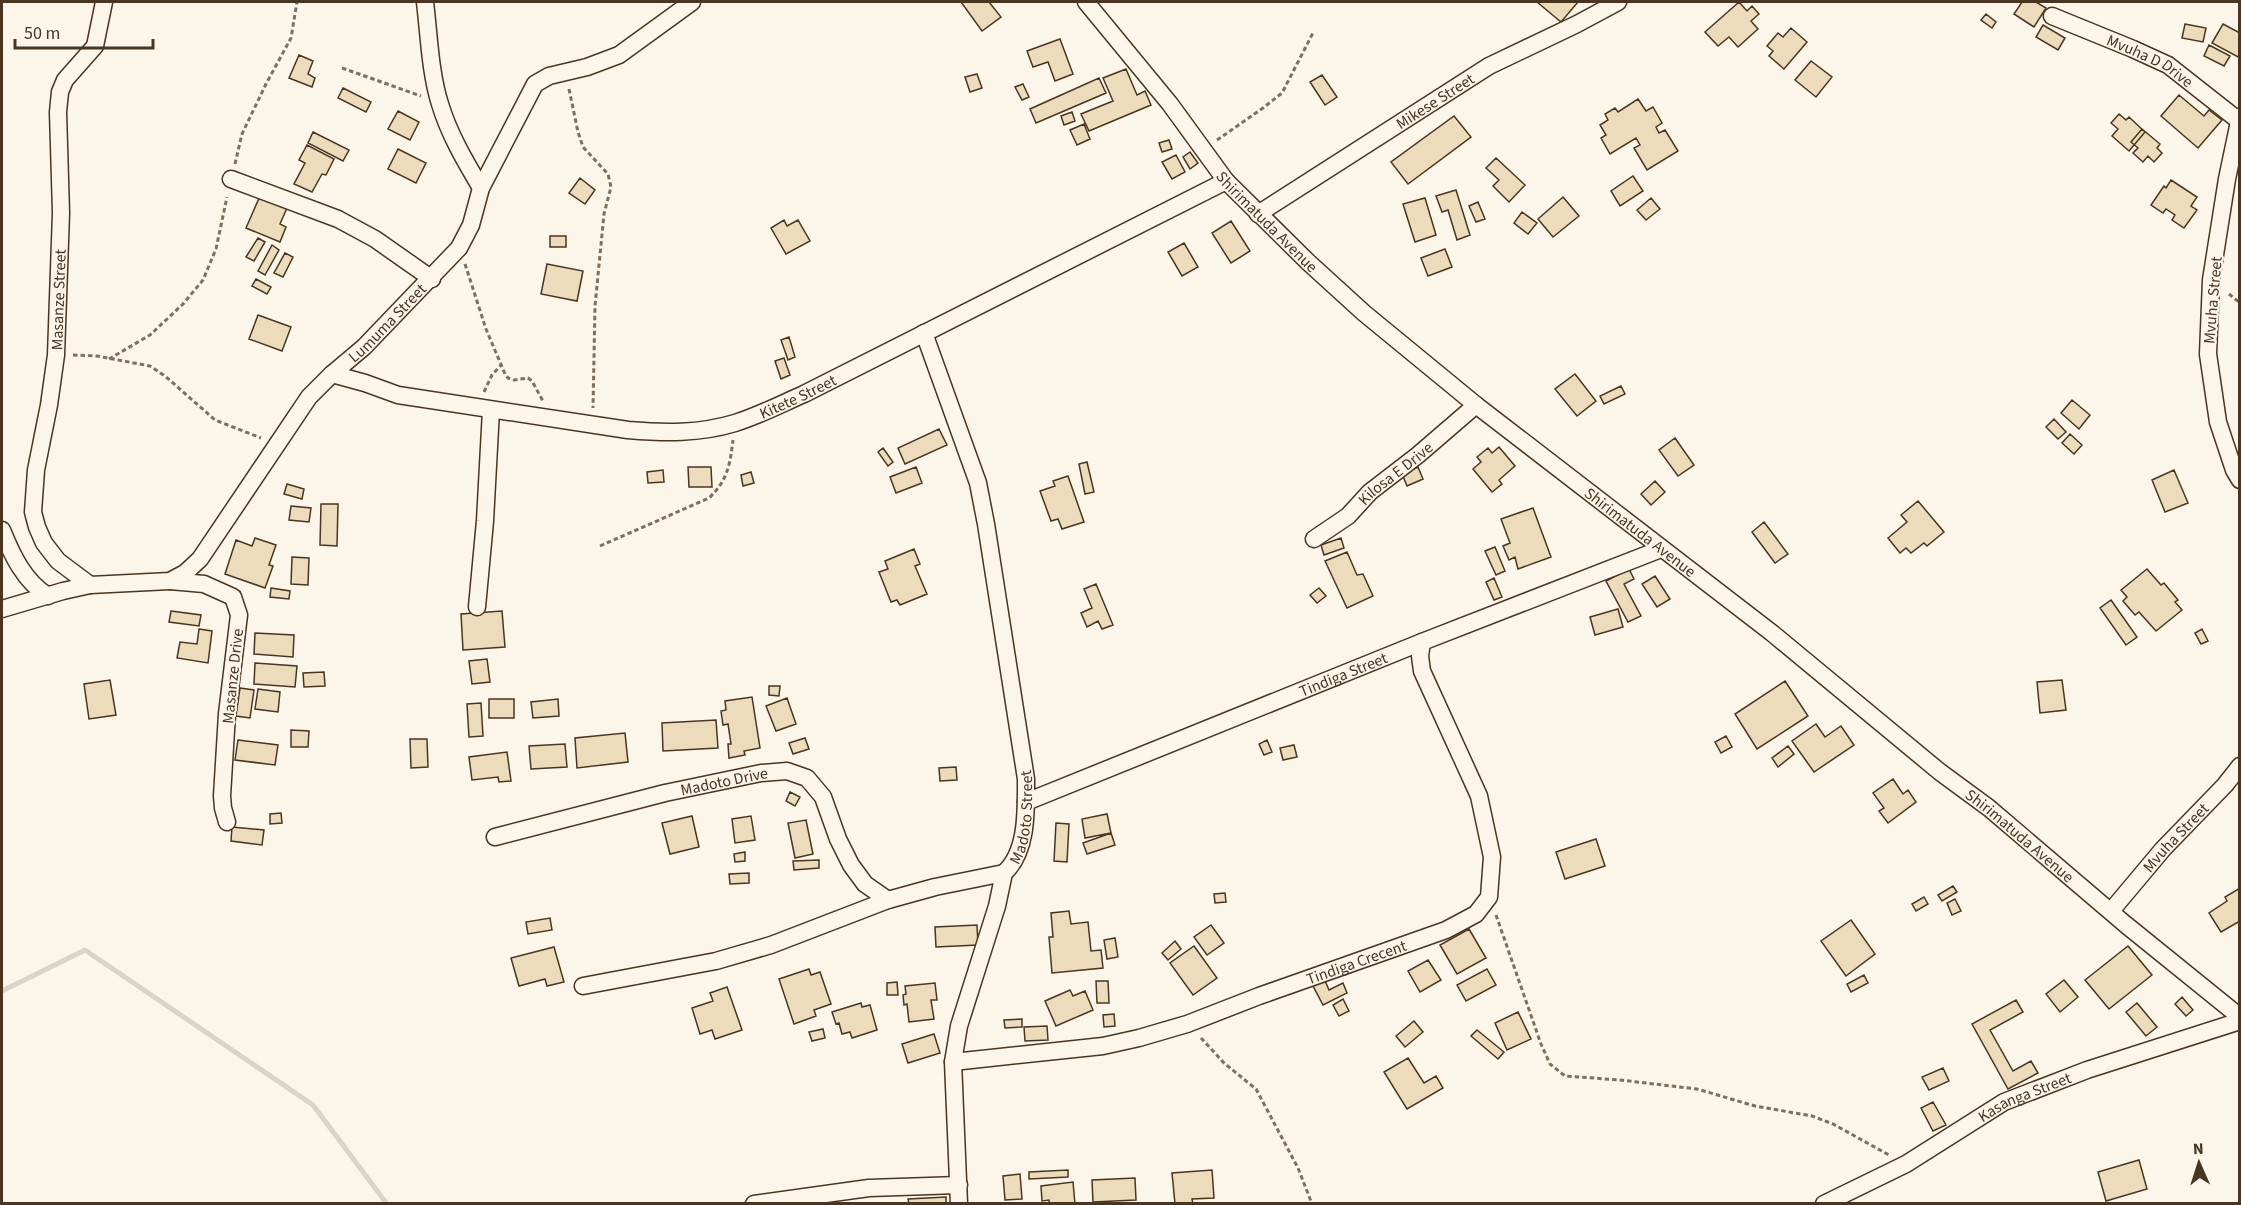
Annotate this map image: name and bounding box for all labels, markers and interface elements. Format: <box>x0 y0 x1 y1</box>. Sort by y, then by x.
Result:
scale bar <box>15 12 153 50</box>
text: 50 m <box>24 21 60 46</box>
street label: Mvuha D Drive <box>2103 29 2198 93</box>
street label: Mikese Street <box>1392 68 1479 135</box>
street label: Shirimatuda Avenue <box>1210 167 1322 278</box>
street label: Masanze Street <box>46 248 72 351</box>
street label: Mvuha Street <box>2198 255 2228 345</box>
street label: Lumuma Street <box>344 278 432 368</box>
street label: Kitete Street <box>756 369 841 425</box>
street label: Kilosa E Drive <box>1353 437 1438 510</box>
street label: Shirimatuda Avenue <box>1580 482 1700 583</box>
street label: Masanze Drive <box>217 627 249 725</box>
street label: Tindiga Street <box>1296 647 1391 702</box>
street label: Madoto Drive <box>679 763 769 801</box>
street label: Madoto Street <box>1004 768 1038 868</box>
street label: Shirimatuda Avenue <box>1961 784 2078 888</box>
street label: Mvuha Street <box>2138 798 2215 877</box>
street label: Tindiga Crecent <box>1303 935 1410 990</box>
street label: Kasanga Street <box>1974 1067 2075 1128</box>
north arrow <box>2169 1133 2229 1193</box>
text: N <box>2192 1138 2204 1160</box>

